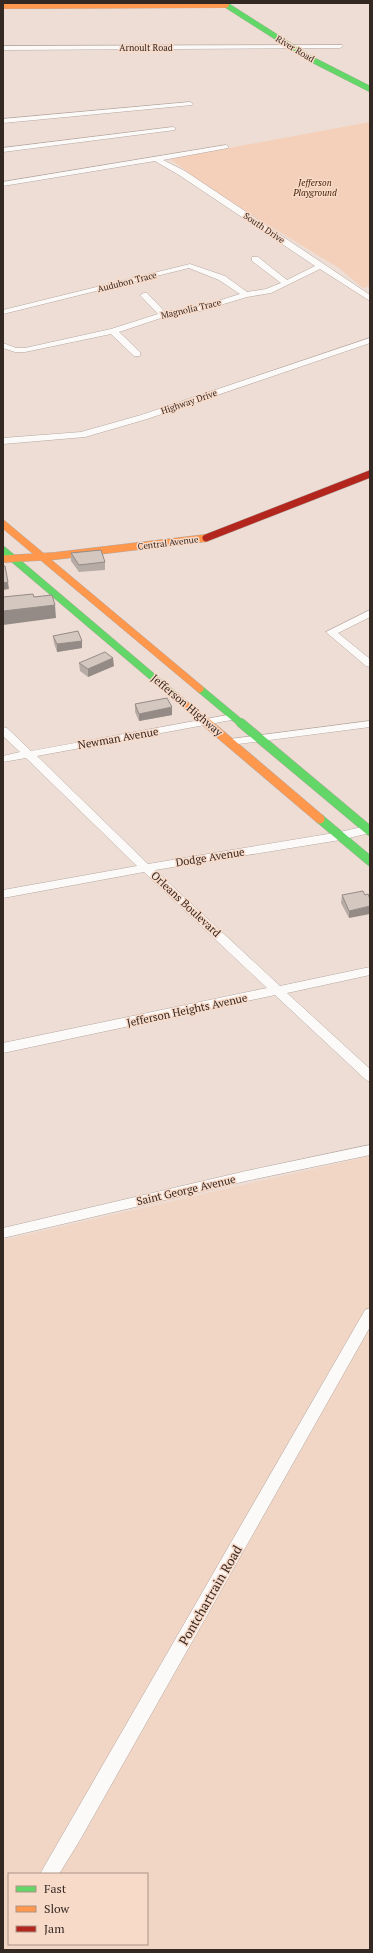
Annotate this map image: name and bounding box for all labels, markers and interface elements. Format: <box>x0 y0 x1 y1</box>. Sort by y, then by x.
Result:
street label: River Road <box>273 33 317 65</box>
street label: Arnoult Road <box>119 42 173 54</box>
park label: Jefferson Playground <box>292 177 337 199</box>
street label: South Drive <box>241 210 287 246</box>
street label: Audubon Trace <box>96 269 158 295</box>
street label: Magnolia Trace <box>160 296 223 322</box>
street label: Highway Drive <box>159 387 219 417</box>
street label: Central Avenue <box>137 533 199 553</box>
street label: Jefferson Highway <box>148 671 226 739</box>
street label: Newman Avenue <box>77 724 160 752</box>
street label: Dodge Avenue <box>174 845 246 869</box>
street label: Orleans Boulevard <box>148 868 224 940</box>
street label: Jefferson Heights Avenue <box>125 990 249 1030</box>
street label: Saint George Avenue <box>135 1172 237 1208</box>
street label: Pontchartrain Road <box>174 1542 246 1648</box>
legend <box>8 1873 148 1945</box>
text: Fast <box>44 1881 67 1896</box>
text: Slow <box>44 1901 70 1916</box>
text: Jam <box>44 1921 65 1936</box>

